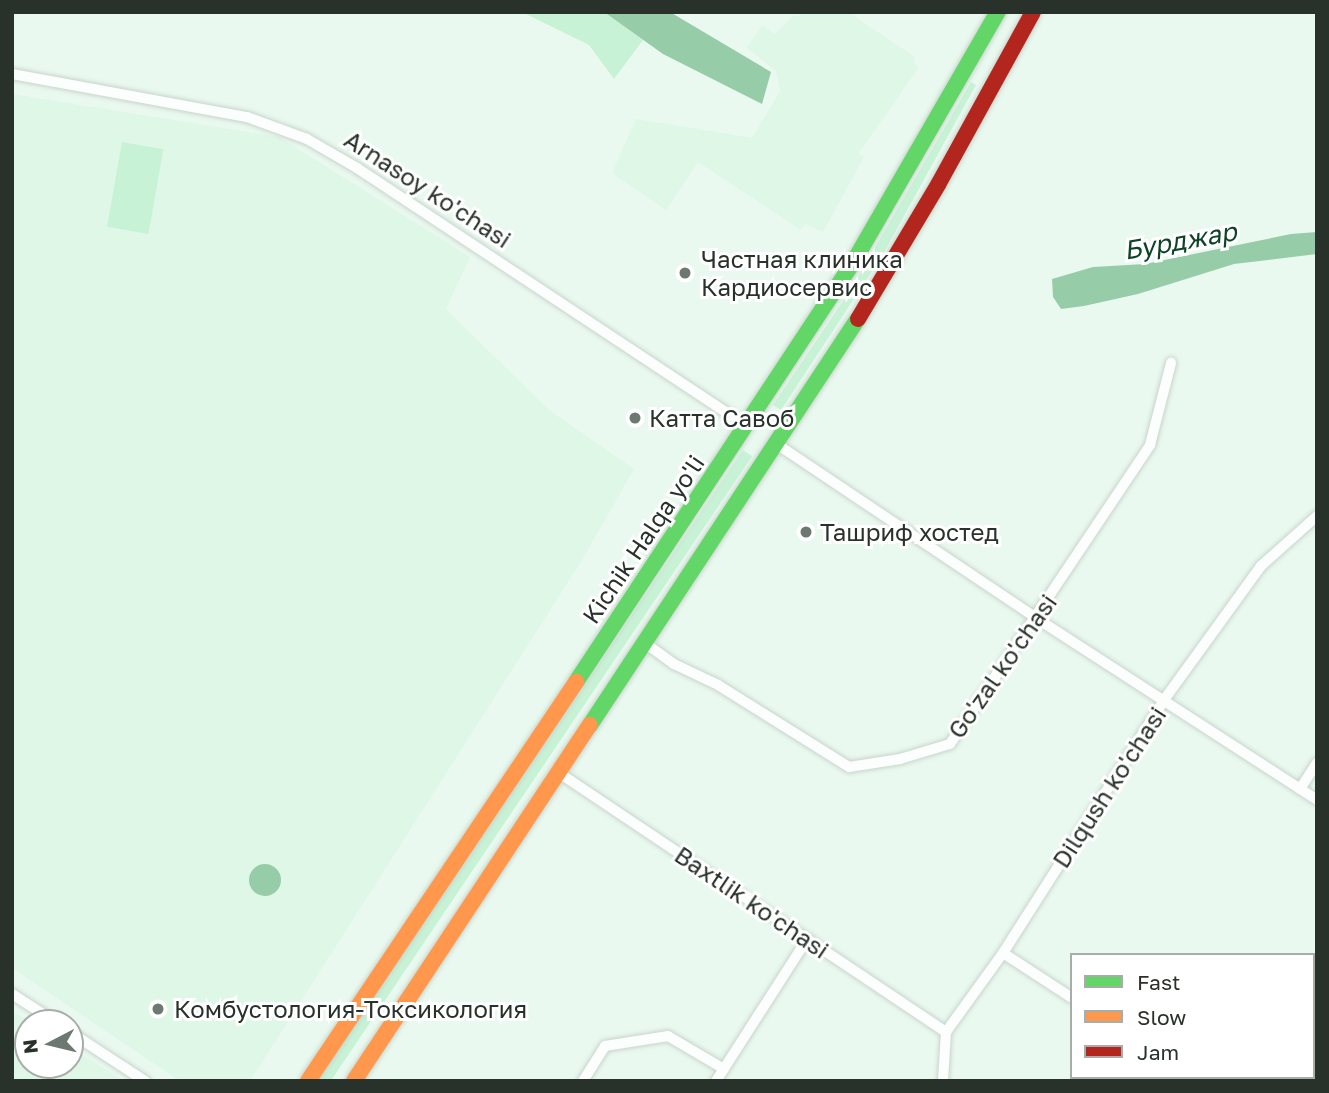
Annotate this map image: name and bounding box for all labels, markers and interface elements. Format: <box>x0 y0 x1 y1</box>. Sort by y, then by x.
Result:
street label: Arnasoy ko'chasi <box>339 124 517 254</box>
water label: Бурджар <box>1121 216 1239 266</box>
place label: Частная клиника Кардиосервис <box>701 245 903 301</box>
marker: Частная клиника Кардиосервис <box>675 263 695 283</box>
place label: Катта Савоб <box>649 404 794 432</box>
marker: Катта Савоб <box>627 410 643 426</box>
street label: Kichik Halqa yo'li <box>576 449 710 629</box>
place label: Ташриф хостед <box>820 518 999 546</box>
marker: Ташриф хостед <box>798 524 814 540</box>
street label: Go'zal ko'chasi <box>942 588 1062 744</box>
street label: Dilqush ko'chasi <box>1046 701 1172 873</box>
street label: Baxtlik ko'chasi <box>670 840 834 964</box>
legend <box>1070 953 1315 1079</box>
text: Fast <box>1137 969 1180 995</box>
place label: Комбустология-Токсикология <box>174 995 527 1023</box>
marker: Комбустология-Токсикология <box>148 999 168 1019</box>
text: Slow <box>1137 1004 1186 1030</box>
north arrow <box>14 1009 84 1079</box>
text: N <box>17 1038 42 1055</box>
text: Jam <box>1137 1039 1179 1065</box>

